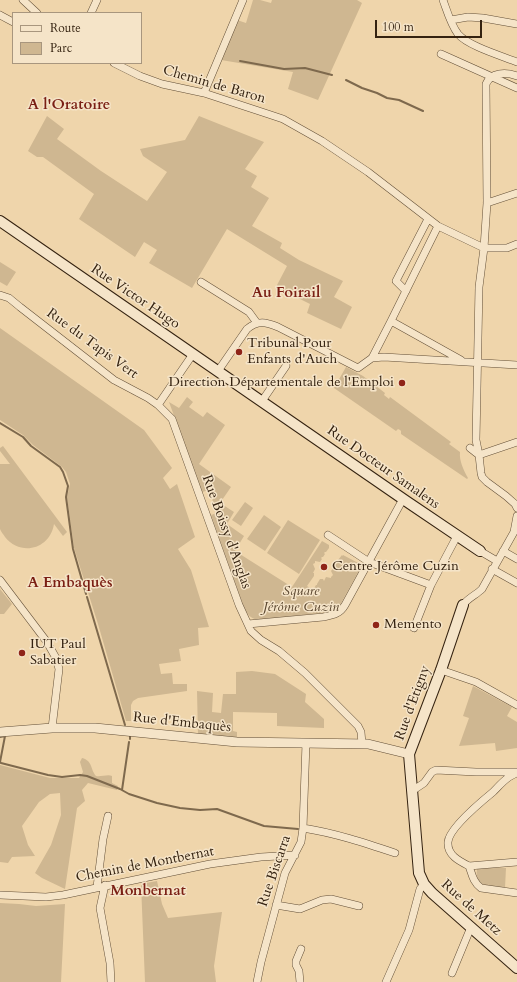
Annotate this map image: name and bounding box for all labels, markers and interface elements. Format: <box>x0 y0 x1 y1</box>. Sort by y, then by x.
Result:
legend <box>12 12 142 64</box>
scale bar <box>377 12 484 38</box>
text: 100 m <box>382 19 414 35</box>
text: Route <box>50 20 81 36</box>
text: Parc <box>50 40 72 56</box>
street label: Chemin de Baron <box>161 62 267 108</box>
district label: A l'Oratoire <box>28 97 110 115</box>
street label: Rue Victor Hugo <box>87 261 183 333</box>
district label: Au Foirail <box>252 285 320 303</box>
street label: Rue du Tapis Vert <box>43 305 141 383</box>
place label: Tribunal Pour Enfants d'Auch <box>247 336 337 368</box>
marker: Tribunal Pour Enfants d'Auch <box>234 347 244 357</box>
place label: Direction Départementale de l'Emploi <box>168 375 394 391</box>
marker: Direction Départementale de l'Emploi <box>397 378 407 388</box>
street label: Rue Docteur Samalens <box>323 423 443 513</box>
street label: Rue Boissy d'Anglas <box>198 473 254 591</box>
place label: Centre Jérôme Cuzin <box>332 559 459 575</box>
marker: Centre Jérôme Cuzin <box>319 562 329 572</box>
district label: A Embaquès <box>27 575 113 593</box>
park label: Square Jérôme Cuzin <box>263 584 339 616</box>
place label: Memento <box>384 617 442 633</box>
marker: Memento <box>371 620 381 630</box>
place label: IUT Paul Sabatier <box>30 637 86 670</box>
marker: IUT Paul Sabatier <box>17 648 27 658</box>
street label: Rue d'Etigny <box>392 663 434 743</box>
street label: Rue d'Embaquès <box>132 710 232 736</box>
street label: Rue Biscarra <box>255 833 295 909</box>
street label: Chemin de Montbernat <box>75 843 215 887</box>
street label: Rue de Metz <box>437 877 505 939</box>
district label: Monbernat <box>110 883 186 901</box>

